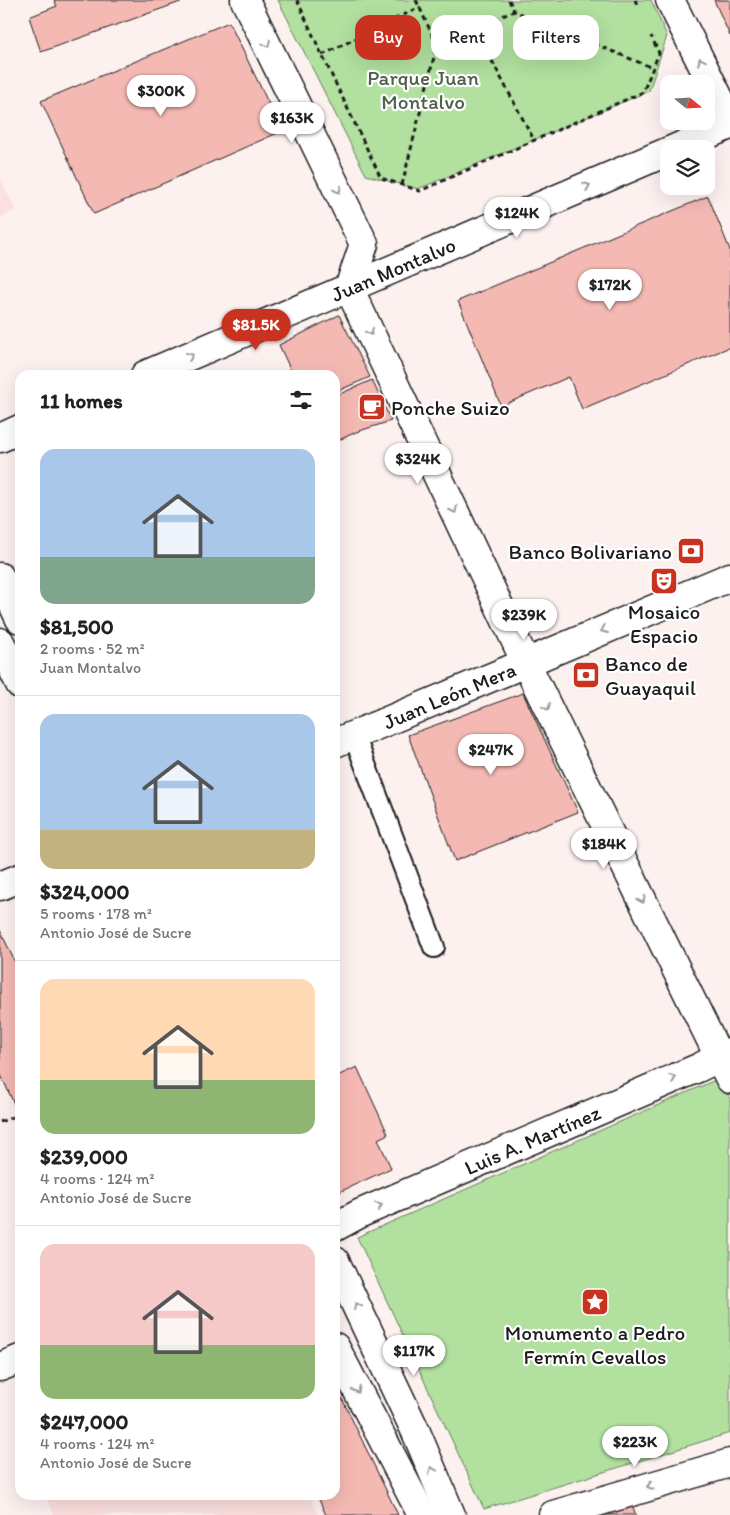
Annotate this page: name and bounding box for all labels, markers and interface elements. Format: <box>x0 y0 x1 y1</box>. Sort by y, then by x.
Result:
chip: Buy <box>355 15 421 60</box>
chip: Rent <box>431 15 503 60</box>
chip: Filters <box>513 15 599 60</box>
one-way arrow <box>260 39 271 48</box>
one-way arrow <box>696 57 707 66</box>
park label: Parque Juan Montalvo <box>367 65 479 114</box>
pin: $300K <box>126 74 196 117</box>
north arrow <box>660 75 715 130</box>
map controls <box>660 75 715 195</box>
text: $300K <box>138 81 184 100</box>
pin: $163K <box>257 102 327 144</box>
text: $163K <box>271 108 313 127</box>
button: layers <box>660 140 715 195</box>
one-way arrow <box>582 182 591 193</box>
one-way arrow <box>332 185 342 194</box>
pin: $124K <box>482 196 552 239</box>
text: $124K <box>495 203 539 222</box>
street label: Juan Montalvo <box>327 231 459 306</box>
pin: $172K <box>575 268 645 311</box>
text: $172K <box>589 275 631 294</box>
pin: $81.5K <box>215 308 297 351</box>
text: $81.5K <box>233 315 279 334</box>
one-way arrow <box>363 327 374 336</box>
one-way arrow <box>185 351 194 362</box>
icon: filters <box>287 386 315 414</box>
text: 11 homes <box>40 388 123 413</box>
cafe icon: Ponche Suizo <box>357 392 387 422</box>
place label: Ponche Suizo <box>391 395 510 420</box>
pin: $324K <box>383 442 453 485</box>
text: $324K <box>395 449 441 468</box>
icon: home <box>133 481 223 571</box>
one-way arrow <box>448 505 458 514</box>
bank icon: Banco Bolivariano <box>676 536 706 566</box>
place label: Banco Bolivariano <box>509 539 672 564</box>
theatre icon: Mosaico Espacio <box>649 566 679 596</box>
pin: $239K <box>489 598 559 641</box>
place label: Mosaico Espacio <box>628 599 700 648</box>
text: $239K <box>502 605 546 624</box>
text: $81,500 <box>40 614 114 639</box>
one-way arrow <box>600 624 609 635</box>
text: 2 rooms · 52 m² <box>40 639 145 658</box>
place label: Banco de Guayaquil <box>605 651 696 700</box>
street label: Juan León Mera <box>379 656 519 734</box>
text: Juan Montalvo <box>40 658 141 677</box>
bank icon: Banco de Guayaquil <box>571 660 601 690</box>
one-way arrow <box>541 702 552 711</box>
pin: $247K <box>456 734 526 776</box>
text: $247K <box>469 740 513 759</box>
icon: home <box>133 747 223 837</box>
pin: $184K <box>569 828 639 870</box>
text: $184K <box>582 834 626 853</box>
text: $324,000 <box>40 879 130 904</box>
one-way arrow <box>636 895 646 904</box>
text: 5 rooms · 178 m² <box>40 904 152 923</box>
text: Antonio José de Sucre <box>40 923 192 942</box>
icon: home <box>133 1012 223 1102</box>
one-way arrow <box>668 1074 677 1085</box>
street label: Luis A. Martínez <box>460 1099 604 1180</box>
text: $239,000 <box>40 1144 128 1169</box>
text: 4 rooms · 124 m² <box>40 1169 155 1188</box>
text: Antonio José de Sucre <box>40 1188 192 1207</box>
one-way arrow <box>374 1201 383 1212</box>
icon: home <box>133 1277 223 1367</box>
place icon: Monumento a Pedro Fermín Cevallos <box>580 1287 610 1317</box>
one-way arrow <box>353 1302 364 1311</box>
place label: Monumento a Pedro Fermín Cevallos <box>505 1320 685 1369</box>
pin: $117K <box>379 1334 449 1377</box>
text: $117K <box>393 1341 435 1360</box>
one-way arrow <box>351 1385 361 1394</box>
text: $247,000 <box>40 1409 129 1434</box>
pin: $223K <box>600 1426 670 1468</box>
text: $223K <box>613 1432 657 1451</box>
text: 4 rooms · 124 m² <box>40 1434 155 1453</box>
text: Antonio José de Sucre <box>40 1453 192 1472</box>
one-way arrow <box>427 1466 438 1475</box>
one-way arrow <box>646 1481 654 1491</box>

